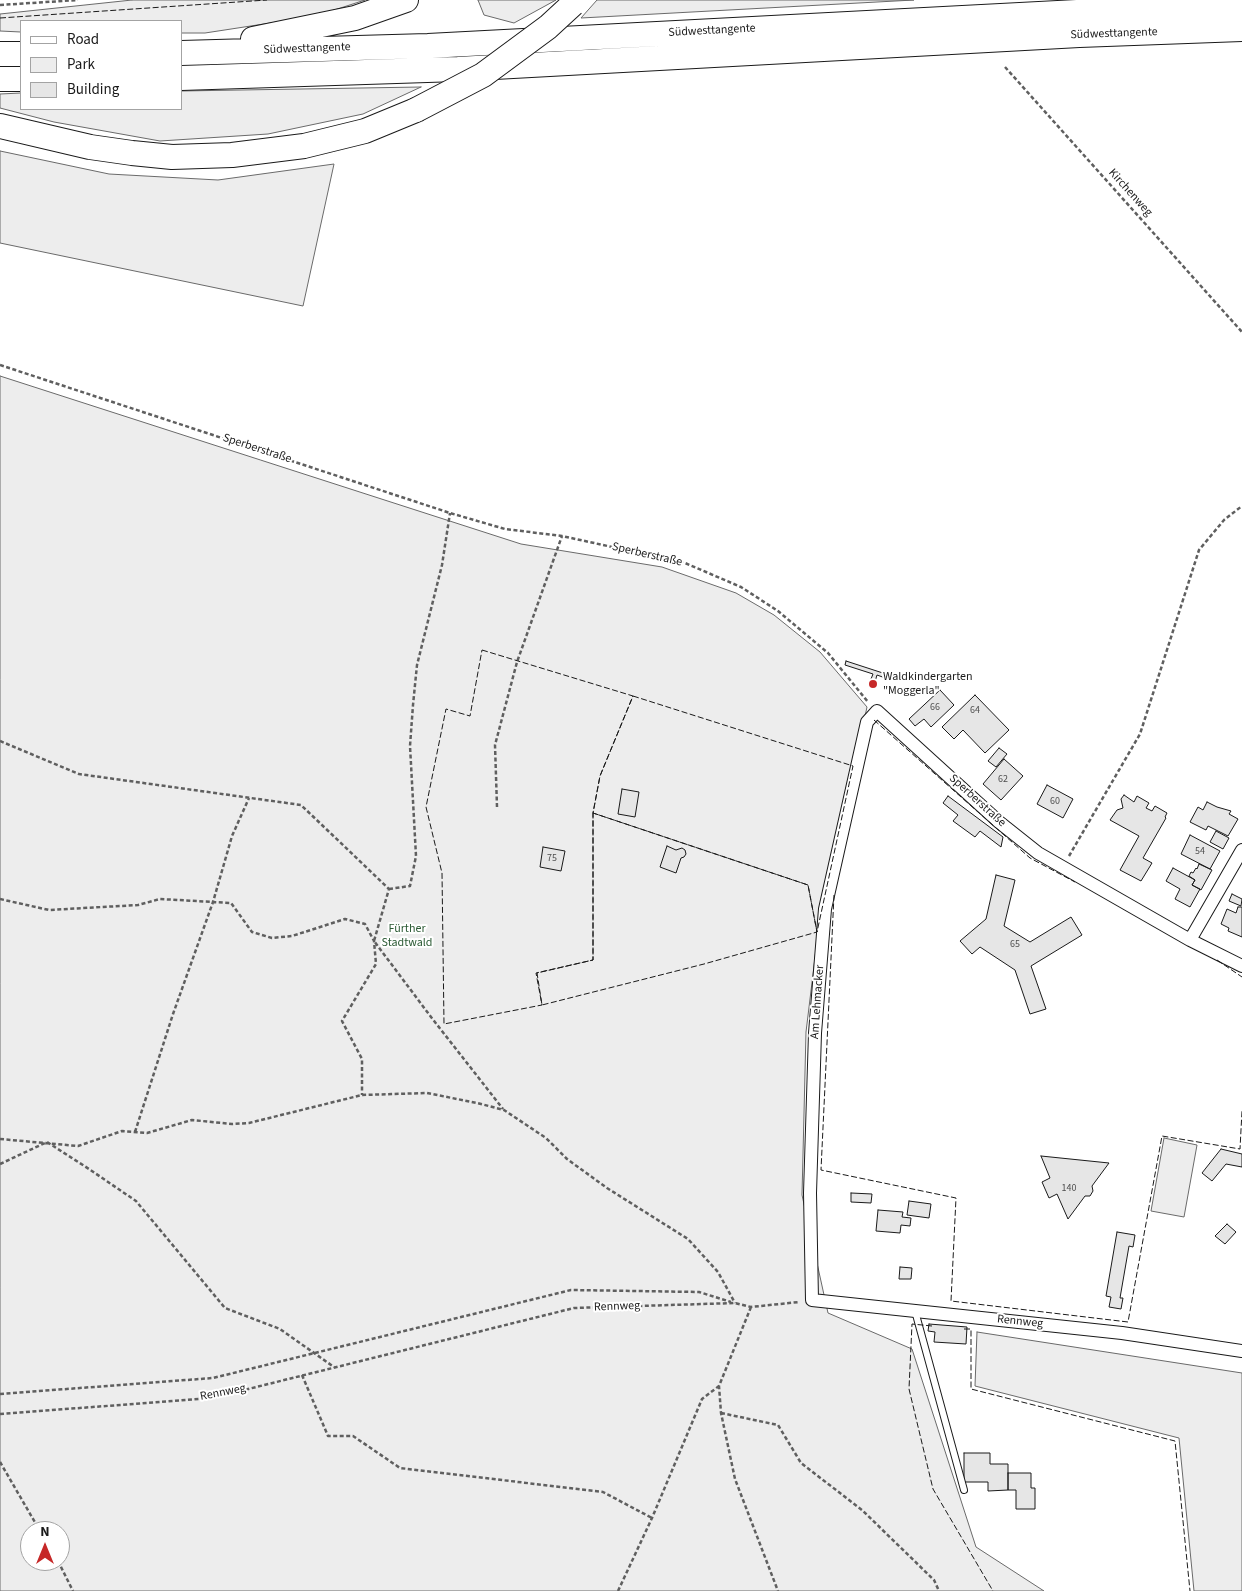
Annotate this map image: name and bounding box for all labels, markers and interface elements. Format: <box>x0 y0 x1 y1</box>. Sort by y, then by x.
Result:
legend <box>20 20 182 110</box>
street label: Südwesttangente <box>668 22 756 40</box>
street label: Südwesttangente <box>1070 25 1158 43</box>
text: Road <box>67 29 99 50</box>
street label: Südwesttangente <box>263 40 351 58</box>
text: Park <box>67 54 95 75</box>
text: Building <box>67 79 119 100</box>
street label: Kirchenweg <box>1105 166 1155 220</box>
street label: Sperberstraße <box>221 431 293 467</box>
street label: Sperberstraße <box>611 540 683 570</box>
place label: Waldkindergarten "Moggerla" <box>883 670 973 698</box>
marker: Waldkindergarten "Moggerla" <box>867 678 879 690</box>
house number: 66 <box>930 702 940 714</box>
house number: 64 <box>970 705 980 717</box>
street label: Sperberstraße <box>946 772 1008 830</box>
house number: 62 <box>998 774 1008 786</box>
house number: 60 <box>1050 796 1060 808</box>
house number: 54 <box>1195 846 1205 858</box>
house number: 75 <box>547 853 557 865</box>
park label: Fürther Stadtwald <box>382 922 432 950</box>
house number: 65 <box>1010 939 1020 951</box>
street label: Am Lehmacker <box>808 964 828 1040</box>
house number: 140 <box>1062 1183 1076 1195</box>
street label: Rennweg <box>594 1299 640 1315</box>
street label: Rennweg <box>996 1312 1044 1332</box>
street label: Rennweg <box>199 1382 247 1404</box>
north arrow <box>20 1521 70 1571</box>
text: N <box>40 1522 50 1542</box>

